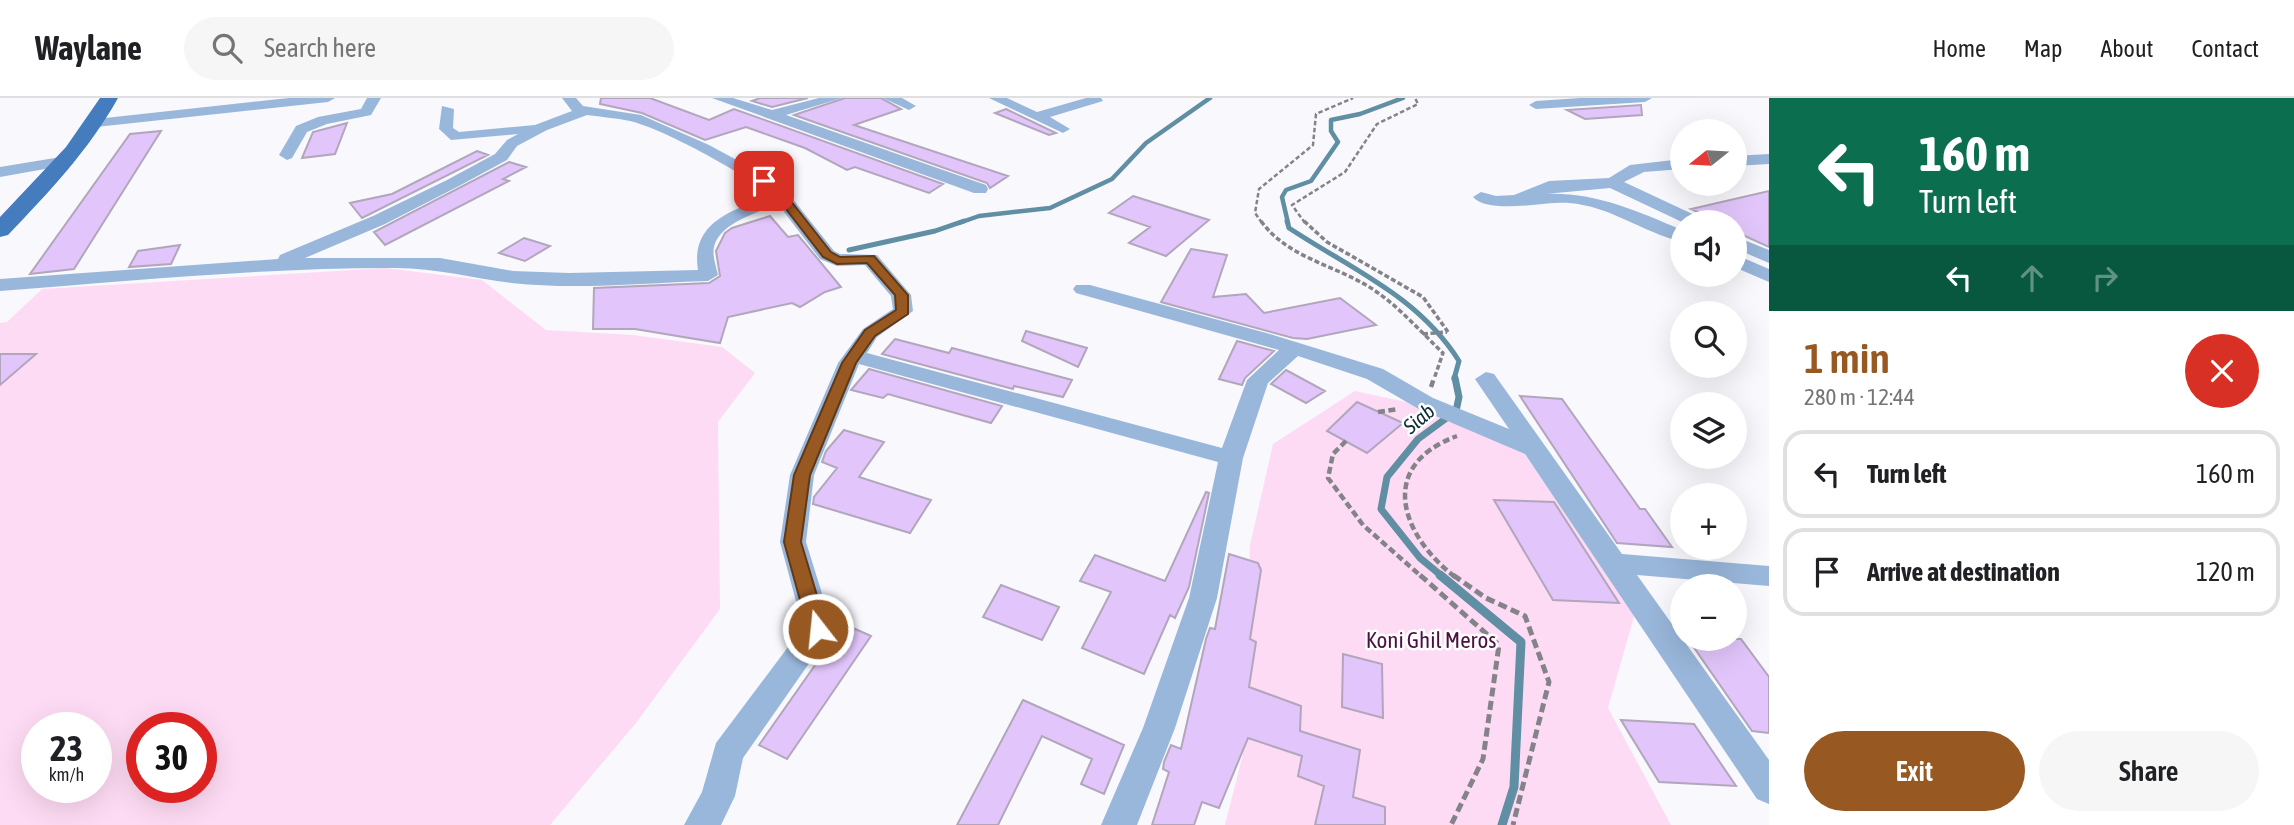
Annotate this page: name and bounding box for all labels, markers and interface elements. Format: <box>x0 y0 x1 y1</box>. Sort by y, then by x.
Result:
search box <box>184 17 674 80</box>
text: Waylane <box>35 29 142 67</box>
icon: search <box>208 29 246 67</box>
text: Search here <box>264 33 376 63</box>
text: Home <box>1932 35 1986 62</box>
text: Map <box>2024 35 2062 62</box>
text: About <box>2100 35 2153 62</box>
text: Contact <box>2191 35 2259 62</box>
north arrow <box>1670 119 1746 196</box>
map controls <box>1670 119 1747 651</box>
text: 160 m <box>1919 125 2030 181</box>
icon: left <box>1804 126 1895 217</box>
pin <box>734 151 794 211</box>
icon: arrive <box>745 162 783 200</box>
text: Turn left <box>1919 183 2017 220</box>
button: sound <box>1670 210 1747 287</box>
icon: left <box>1940 259 1978 297</box>
icon: ahead <box>2013 259 2051 297</box>
icon: right <box>2086 259 2124 297</box>
button: search <box>1670 301 1747 378</box>
text: 1 min <box>1804 334 1890 382</box>
button: close <box>2185 334 2259 408</box>
text: 280 m · 12:44 <box>1804 384 1915 410</box>
button: layers <box>1670 392 1747 469</box>
water label: Siab <box>1397 398 1439 439</box>
icon: left <box>1808 455 1846 493</box>
text: Turn left <box>1867 459 1947 489</box>
text: 160 m <box>2196 459 2255 489</box>
button: + <box>1670 483 1747 560</box>
icon: arrive <box>1808 553 1846 591</box>
text: Arrive at destination <box>1867 557 2060 587</box>
text: 120 m <box>2196 557 2255 587</box>
button: − <box>1670 574 1747 651</box>
position arrow <box>781 592 855 666</box>
park label: Koni Ghil Meros <box>1366 627 1496 653</box>
speed limit sign: 30 <box>126 712 217 803</box>
text: 23 <box>50 728 83 768</box>
button: Exit <box>1804 731 2025 811</box>
button: Share <box>2039 731 2259 811</box>
text: km/h <box>49 764 84 785</box>

